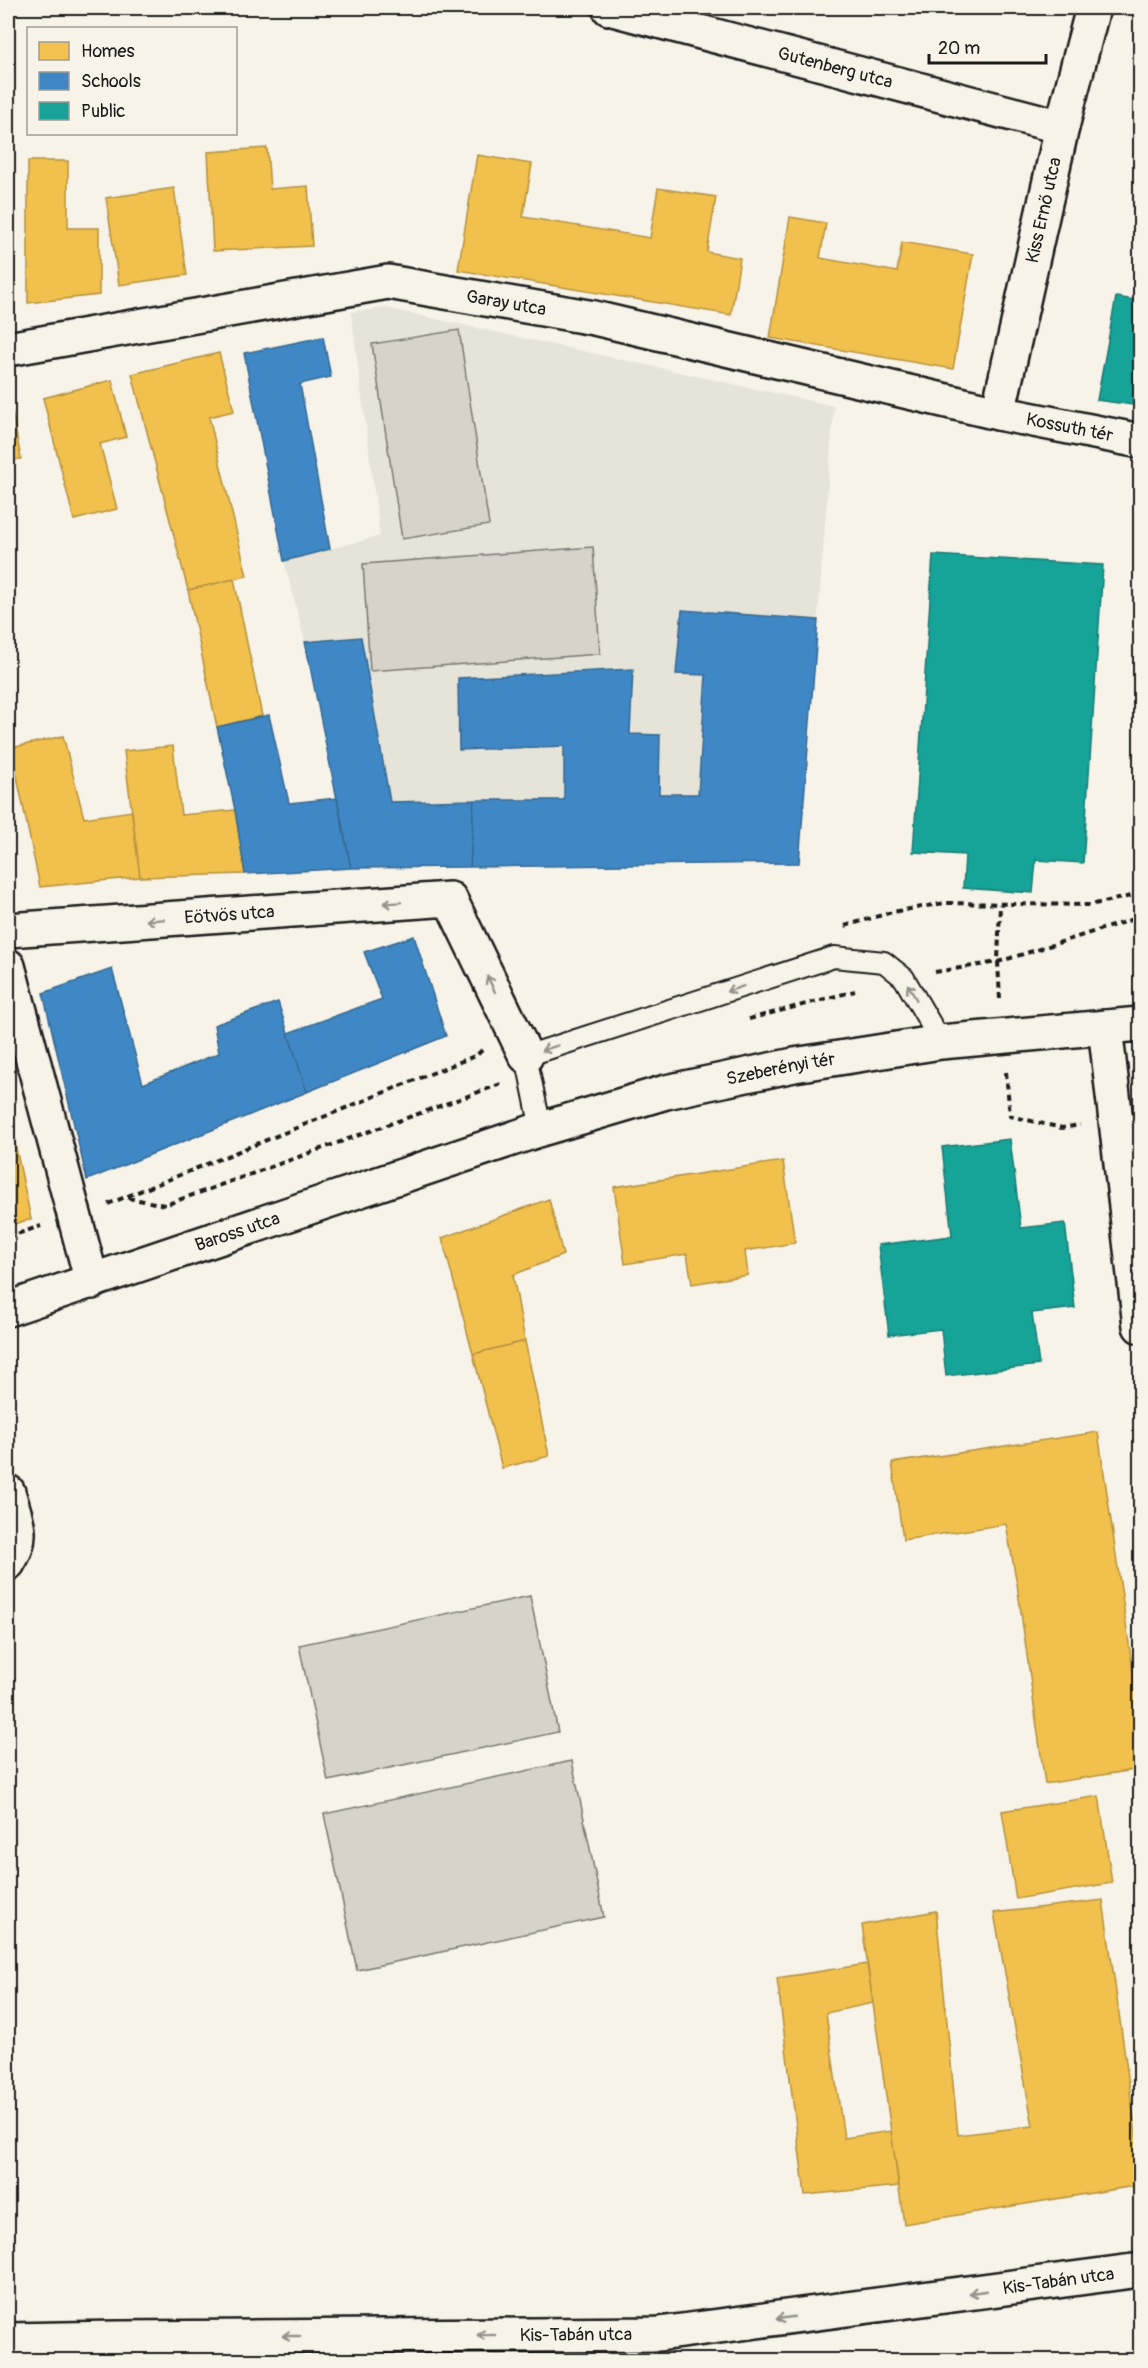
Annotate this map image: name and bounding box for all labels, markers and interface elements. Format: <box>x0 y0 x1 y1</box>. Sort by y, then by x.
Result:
legend <box>27 27 237 135</box>
scale bar <box>929 27 1046 65</box>
text: 20 m <box>938 37 980 60</box>
text: Homes <box>81 40 134 63</box>
street label: Gutenberg utca <box>775 42 895 94</box>
text: Schools <box>81 70 141 93</box>
text: Public <box>81 100 125 123</box>
street label: Kiss Ernő utca <box>1021 155 1067 265</box>
street label: Garay utca <box>465 285 548 321</box>
street label: Kossuth tér <box>1024 408 1116 448</box>
one-way arrow <box>382 898 402 909</box>
street label: Eötvös utca <box>184 900 275 930</box>
one-way arrow <box>146 914 166 925</box>
one-way arrow <box>485 976 497 994</box>
one-way arrow <box>726 984 745 995</box>
one-way arrow <box>905 984 917 1001</box>
one-way arrow <box>541 1043 560 1054</box>
street label: Szeberényi tér <box>724 1048 837 1091</box>
street label: Baross utca <box>192 1207 283 1257</box>
street label: Kis-Tabán utca <box>1001 2263 1116 2300</box>
one-way arrow <box>969 2287 989 2298</box>
one-way arrow <box>776 2312 796 2323</box>
street label: Kis-Tabán utca <box>520 2323 632 2347</box>
one-way arrow <box>477 2329 497 2341</box>
one-way arrow <box>282 2331 302 2342</box>

